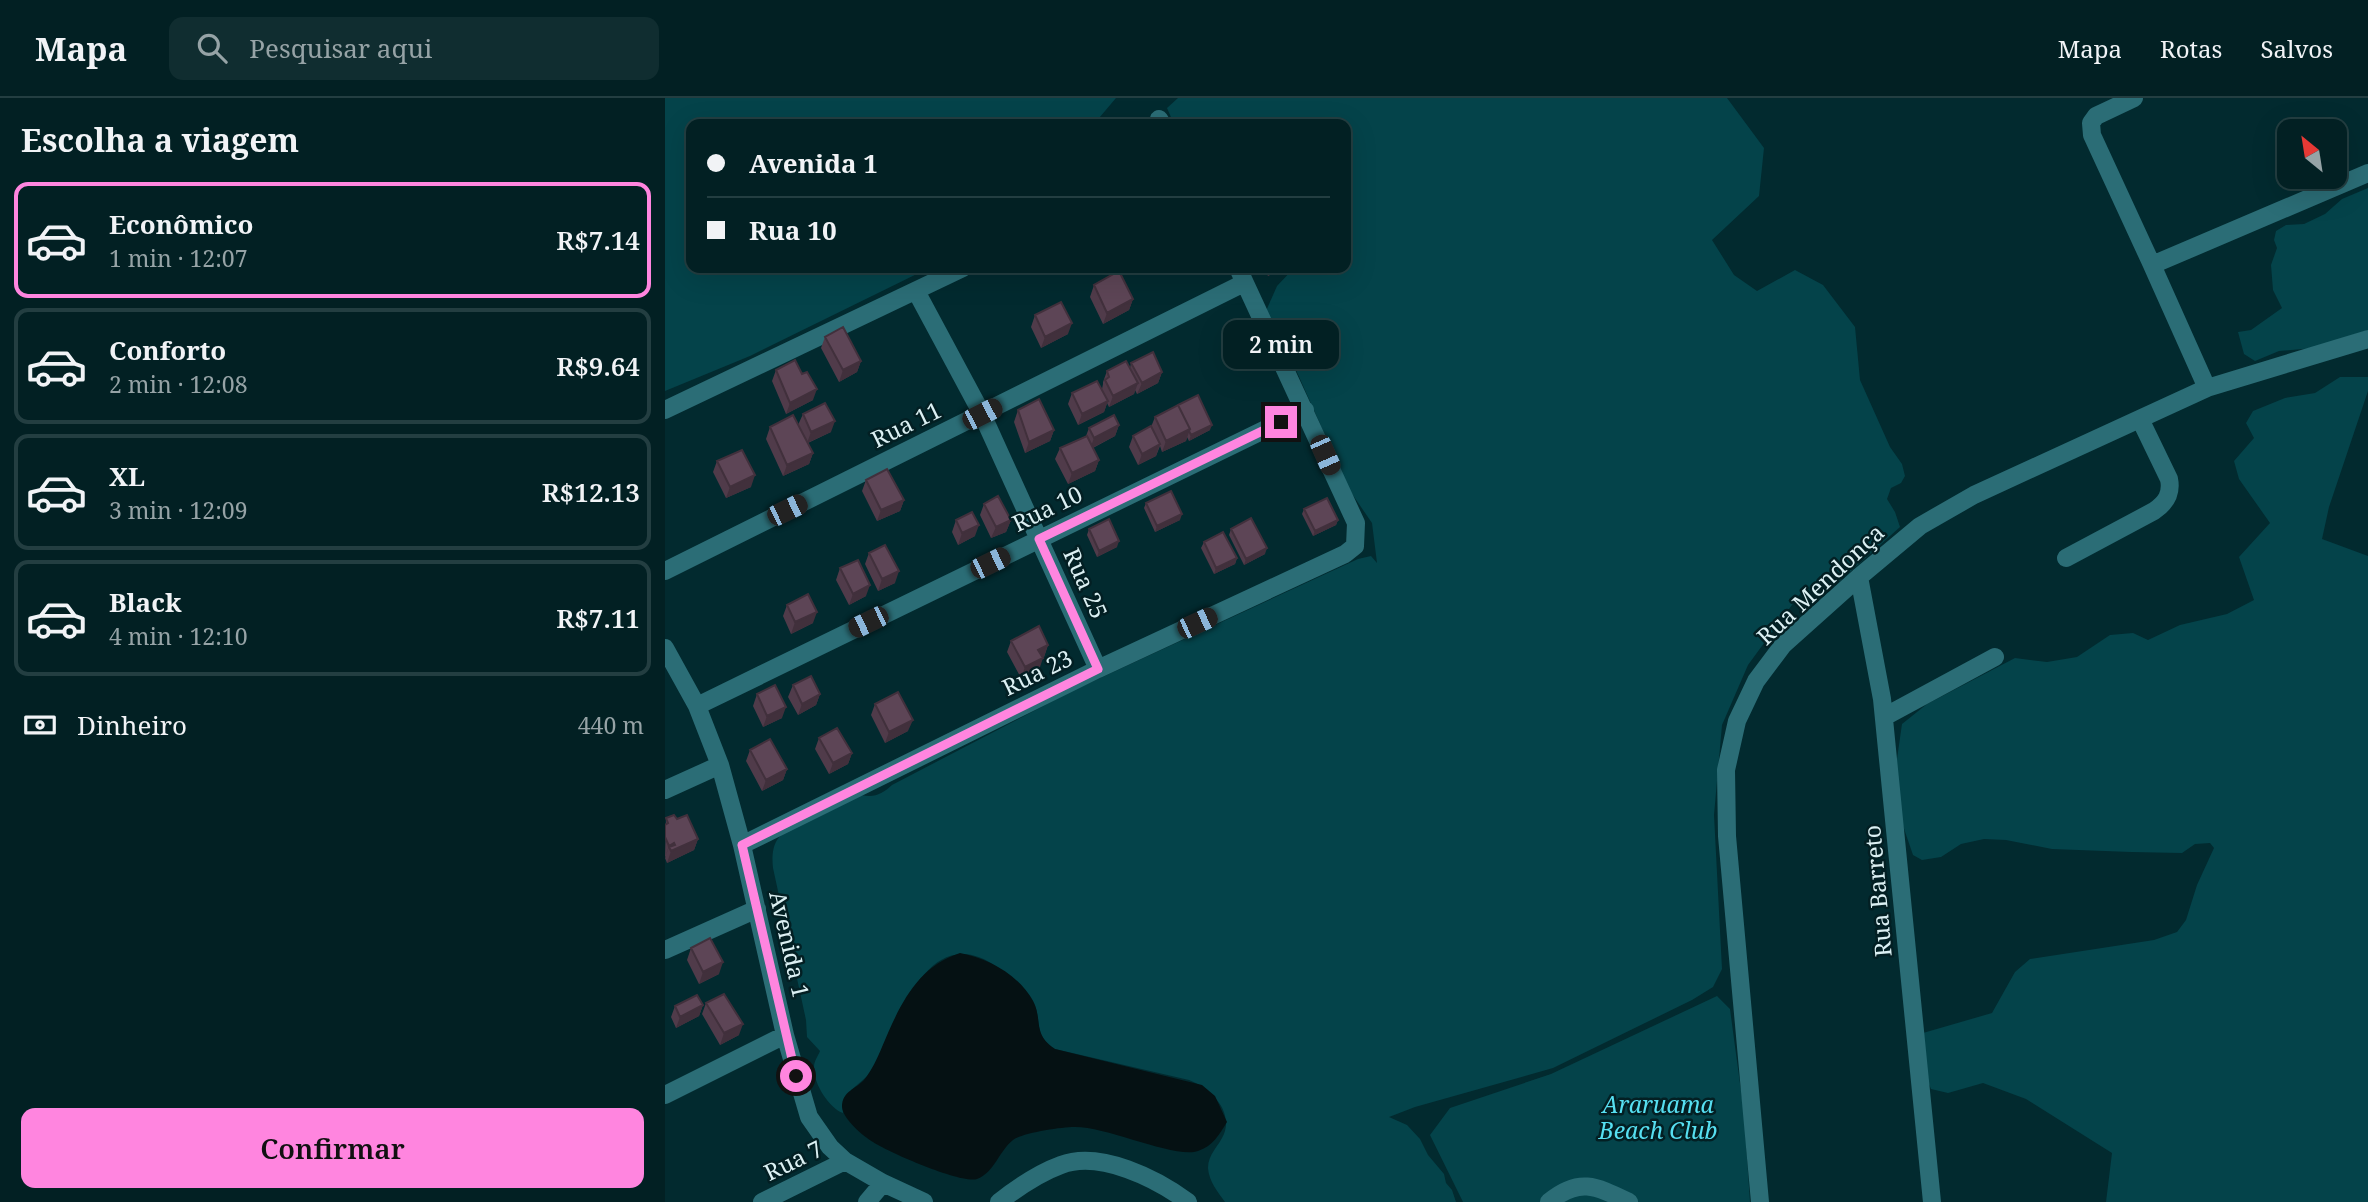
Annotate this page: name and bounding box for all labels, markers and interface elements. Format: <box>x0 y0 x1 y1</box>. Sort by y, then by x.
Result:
search box <box>169 17 659 80</box>
text: Mapa <box>35 26 127 71</box>
icon: search <box>193 29 231 67</box>
text: Pesquisar aqui <box>249 30 432 66</box>
text: Mapa <box>2058 32 2122 65</box>
text: Rotas <box>2160 32 2222 65</box>
text: Salvos <box>2260 32 2333 65</box>
text: Escolha a viagem <box>21 118 299 161</box>
north arrow <box>2277 119 2347 189</box>
map controls <box>2277 119 2347 189</box>
text: Avenida 1 <box>749 145 878 181</box>
text: Econômico <box>109 206 253 242</box>
icon: car <box>25 209 88 272</box>
text: Rua 10 <box>749 212 837 248</box>
text: R$7.14 <box>556 222 640 258</box>
text: 1 min · 12:07 <box>109 242 247 274</box>
callout: 2 min <box>1223 320 1339 370</box>
text: 2 min <box>1249 328 1313 360</box>
text: Conforto <box>109 332 226 368</box>
icon: car <box>25 335 88 398</box>
text: R$9.64 <box>556 348 640 384</box>
text: 2 min · 12:08 <box>109 368 247 400</box>
street label: Rua 11 <box>866 393 946 455</box>
car <box>959 395 1006 433</box>
route end <box>1265 406 1297 438</box>
car <box>1307 432 1344 478</box>
text: XL <box>109 458 145 494</box>
icon: car <box>25 461 88 524</box>
text: R$12.13 <box>542 474 640 510</box>
street label: Rua 10 <box>1007 477 1087 539</box>
car <box>764 491 811 529</box>
text: 3 min · 12:09 <box>109 494 247 526</box>
street label: Rua Mendonça <box>1749 516 1891 652</box>
street label: Rua 25 <box>1056 543 1116 623</box>
car <box>967 544 1014 582</box>
text: Black <box>109 584 182 620</box>
icon: car <box>25 587 88 650</box>
text: R$7.11 <box>556 600 640 636</box>
car <box>845 603 892 641</box>
car <box>1174 605 1221 641</box>
text: 4 min · 12:10 <box>109 620 247 652</box>
street label: Rua 23 <box>997 641 1077 703</box>
icon: cash <box>21 706 59 744</box>
text: Dinheiro <box>77 707 187 743</box>
text: 440 m <box>578 709 644 741</box>
street label: Rua Barreto <box>1855 824 1899 958</box>
street label: Avenida 1 <box>762 888 818 1000</box>
route start <box>780 1060 812 1092</box>
park label: Araruama Beach Club <box>1598 1088 1717 1146</box>
button: Confirmar <box>21 1108 644 1188</box>
street label: Rua 7 <box>758 1132 828 1188</box>

